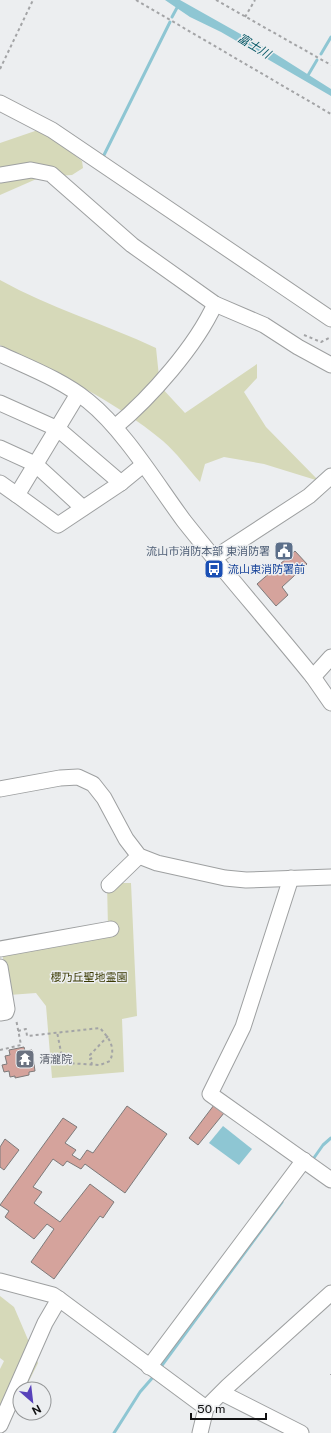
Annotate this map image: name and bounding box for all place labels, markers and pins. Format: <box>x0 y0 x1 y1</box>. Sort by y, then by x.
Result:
public building icon: 流山市消防本部 東消防署 <box>273 540 295 562</box>
place label: 流山市消防本部 東消防署 <box>146 545 270 557</box>
bus stop icon: 流山東消防署前 <box>203 558 225 580</box>
place label: 流山東消防署前 <box>228 563 305 575</box>
temple icon: 清瀧院 <box>14 1048 36 1070</box>
place label: 清瀧院 <box>39 1053 72 1065</box>

